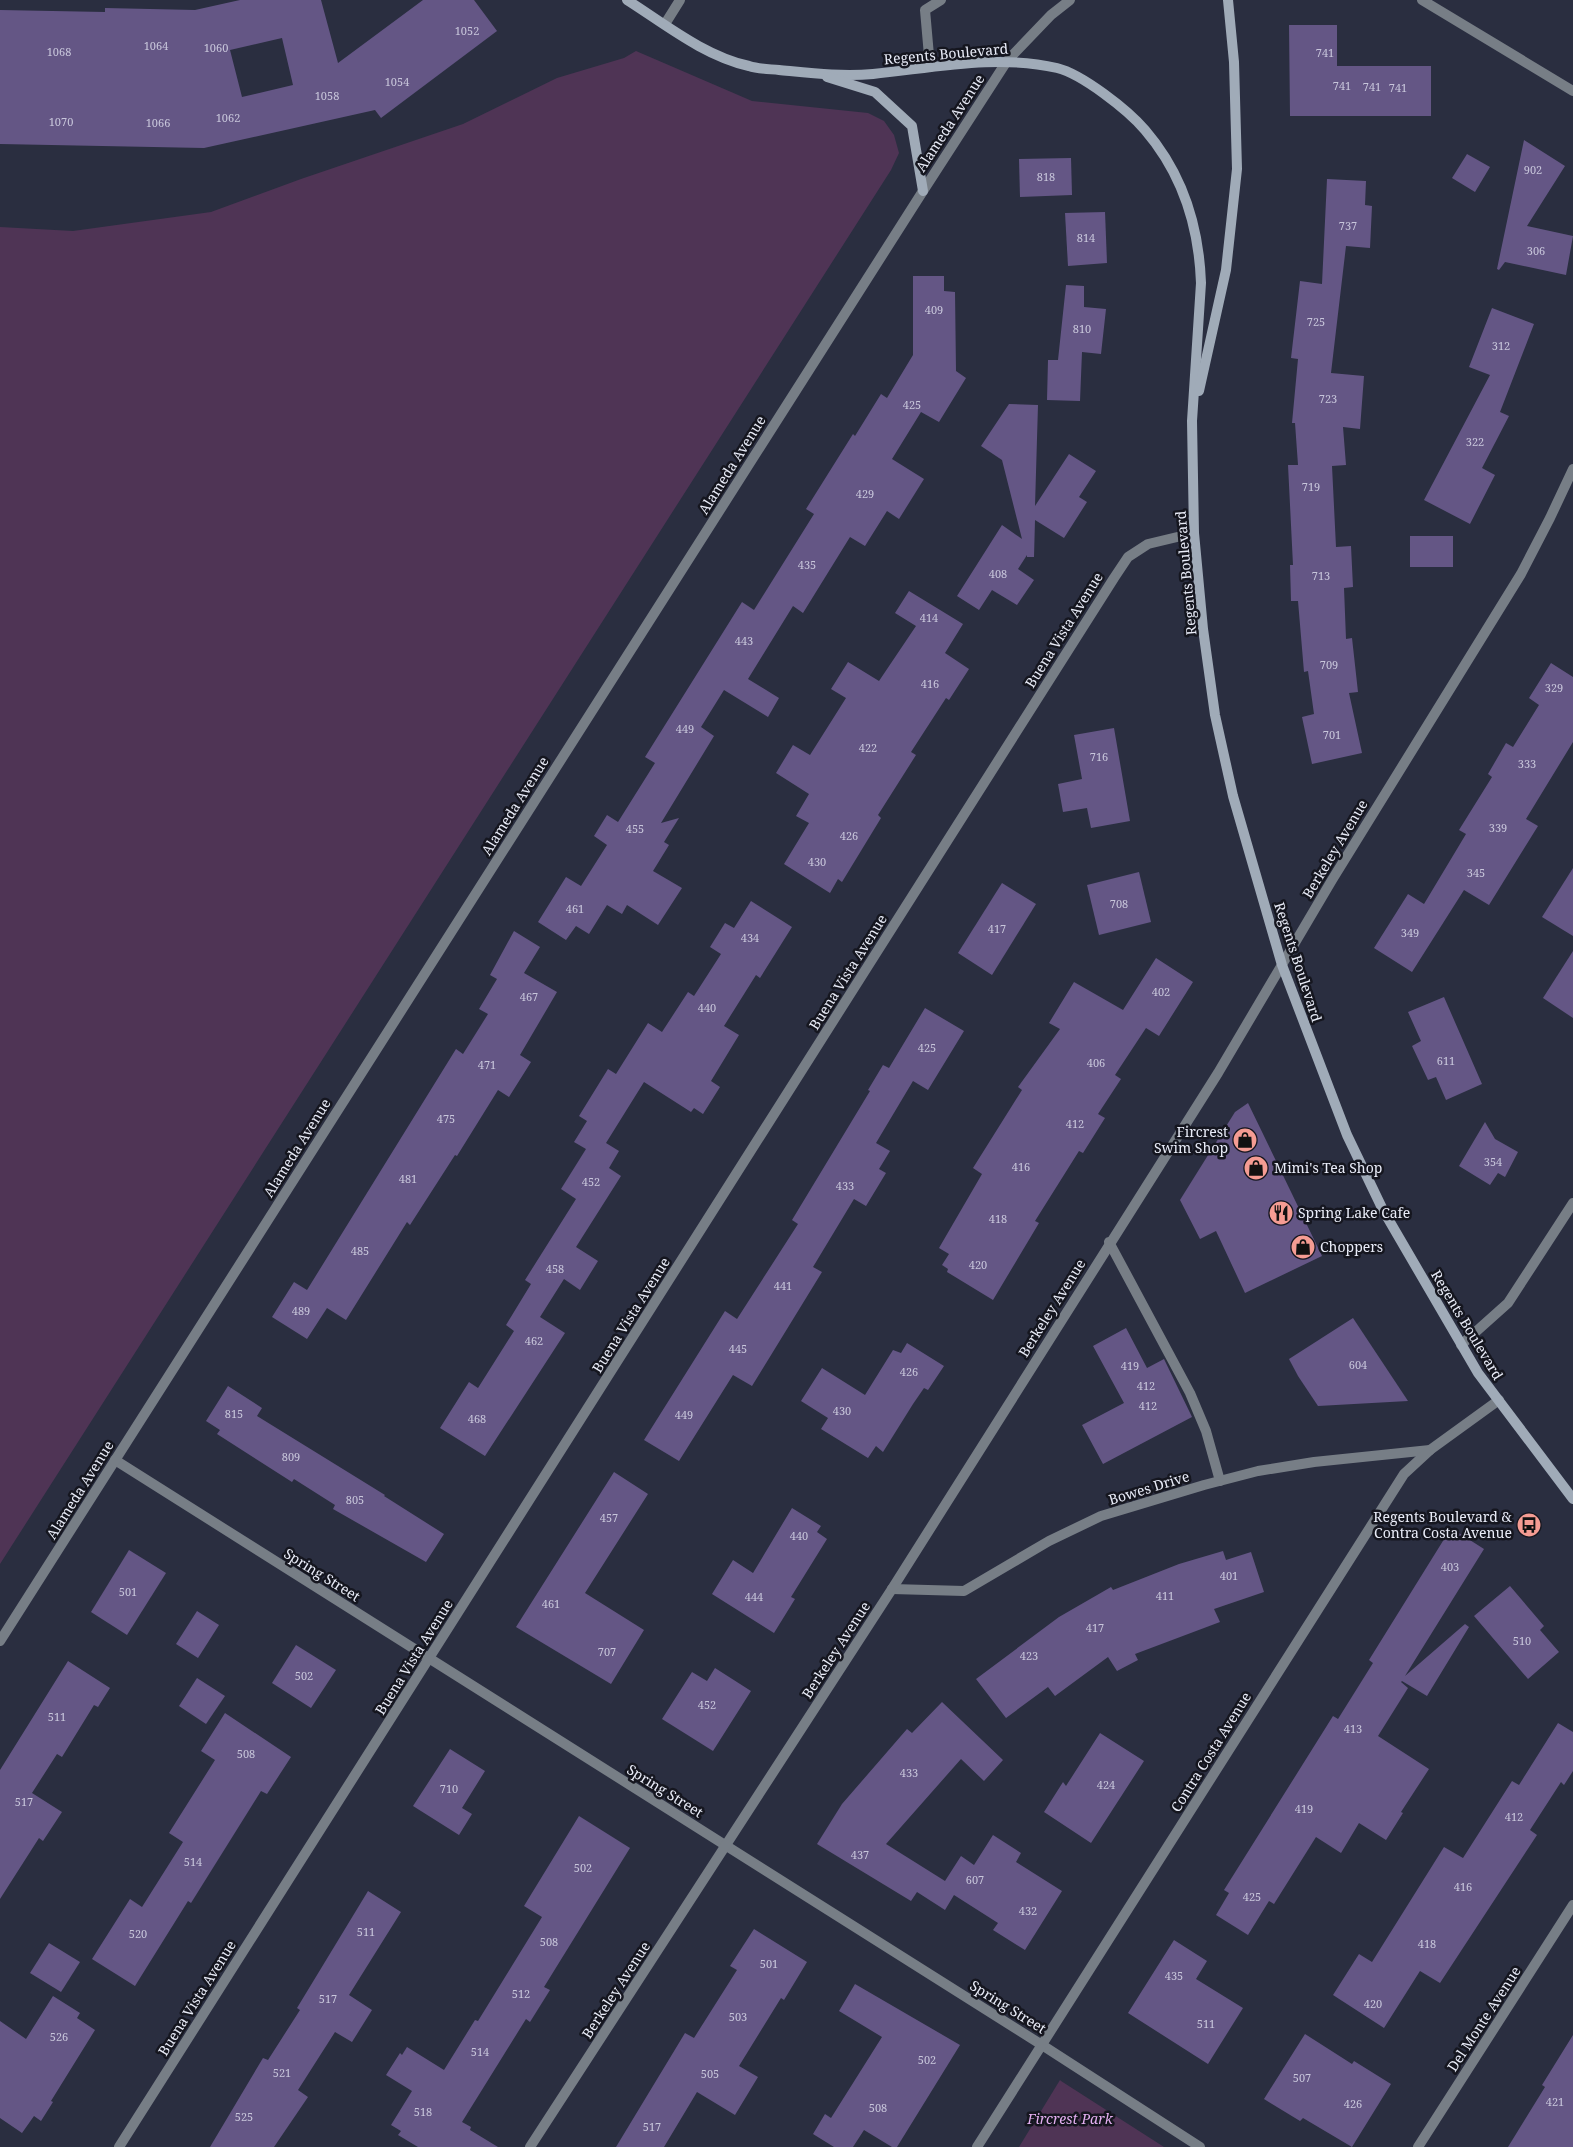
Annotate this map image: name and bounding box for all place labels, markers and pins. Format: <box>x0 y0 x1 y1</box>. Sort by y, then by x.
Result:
place label: Fircrest Swim Shop <box>1154 1122 1228 1157</box>
shop icon: Fircrest Swim Shop <box>1232 1127 1258 1153</box>
shop icon: Mimi's Tea Shop <box>1243 1155 1269 1181</box>
place label: Mimi's Tea Shop <box>1274 1158 1382 1177</box>
restaurant icon: Spring Lake Cafe <box>1268 1200 1294 1226</box>
place label: Spring Lake Cafe <box>1298 1203 1410 1222</box>
shop icon: Choppers <box>1290 1234 1316 1260</box>
place label: Choppers <box>1320 1237 1383 1256</box>
place label: Regents Boulevard & Contra Costa Avenue <box>1373 1507 1513 1542</box>
bus stop icon: Regents Boulevard & Contra Costa Avenue <box>1516 1512 1542 1538</box>

